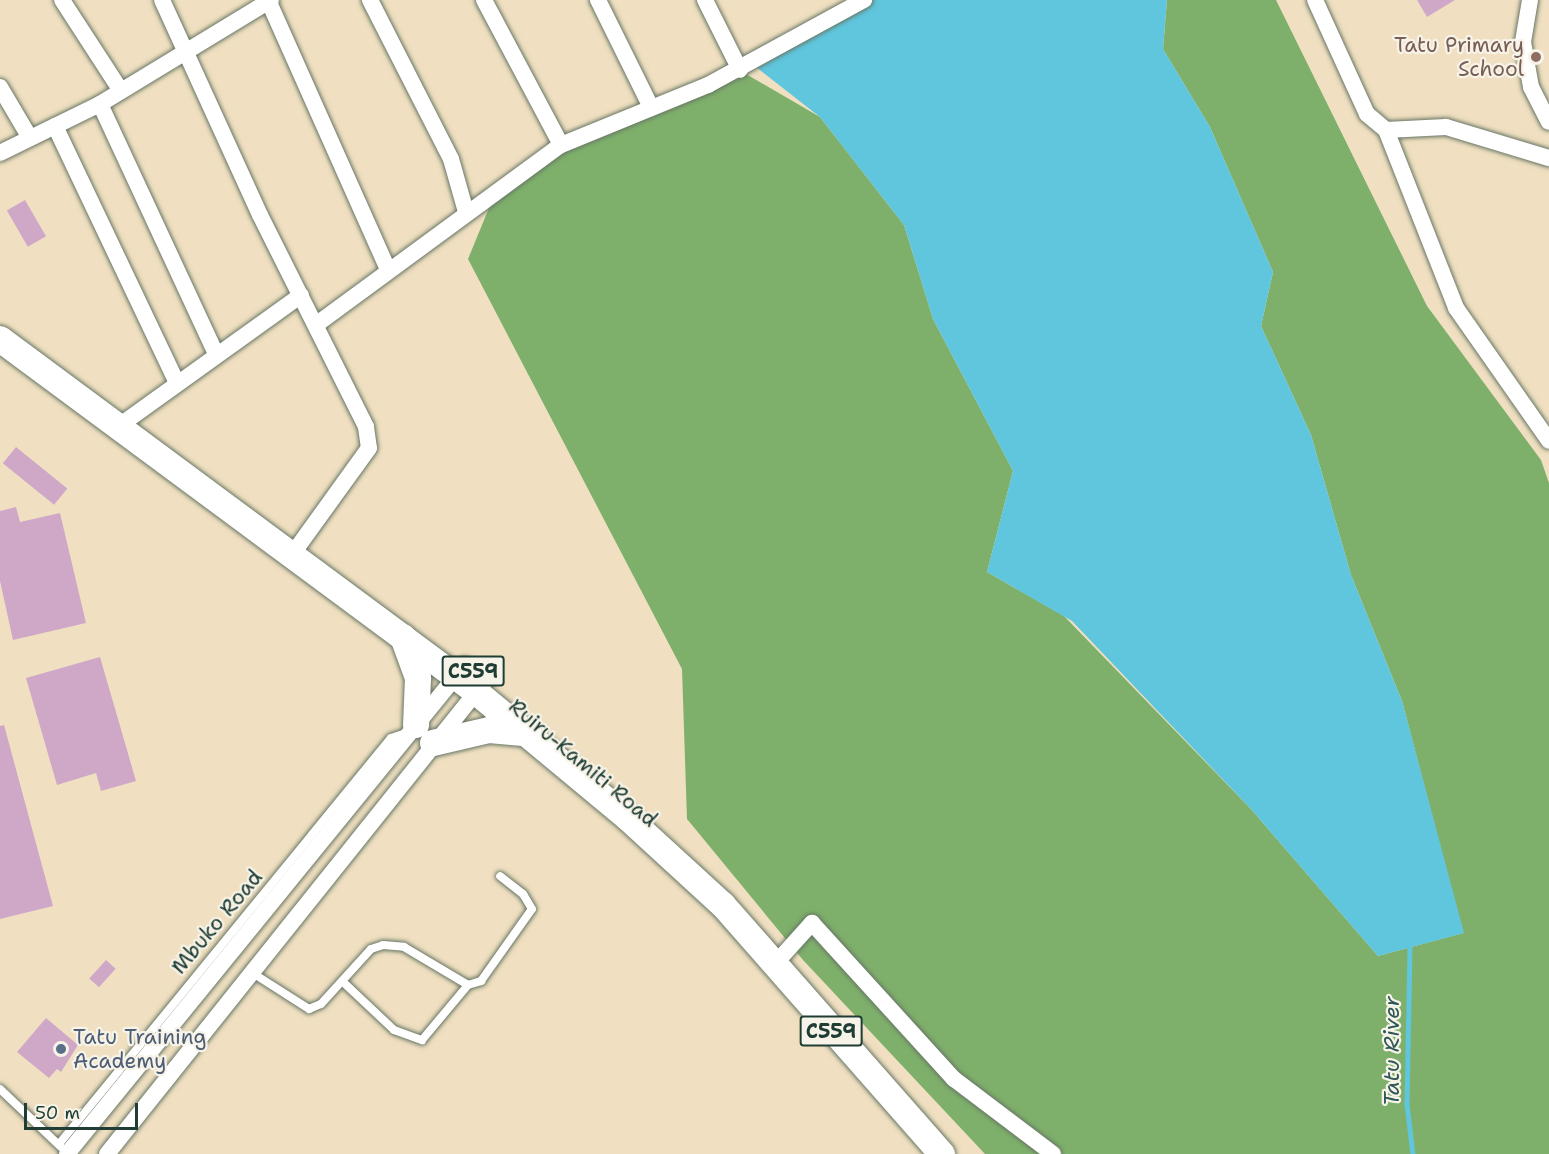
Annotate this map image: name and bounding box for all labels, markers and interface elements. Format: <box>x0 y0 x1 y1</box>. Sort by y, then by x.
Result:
place label: Tatu Primary School <box>1394 32 1524 82</box>
marker: Tatu Primary School <box>1529 50 1543 64</box>
road number: C559 <box>442 654 504 688</box>
street label: Ruiru-Kamiti Road <box>504 694 662 832</box>
street label: Mbuko Road <box>166 865 268 979</box>
water label: Tatu River <box>1379 996 1405 1106</box>
road number: C559 <box>800 1014 862 1048</box>
place label: Tatu Training Academy <box>73 1024 206 1074</box>
marker: Tatu Training Academy <box>54 1042 68 1056</box>
scale bar <box>27 1091 141 1129</box>
text: 50 m <box>35 1101 80 1125</box>

